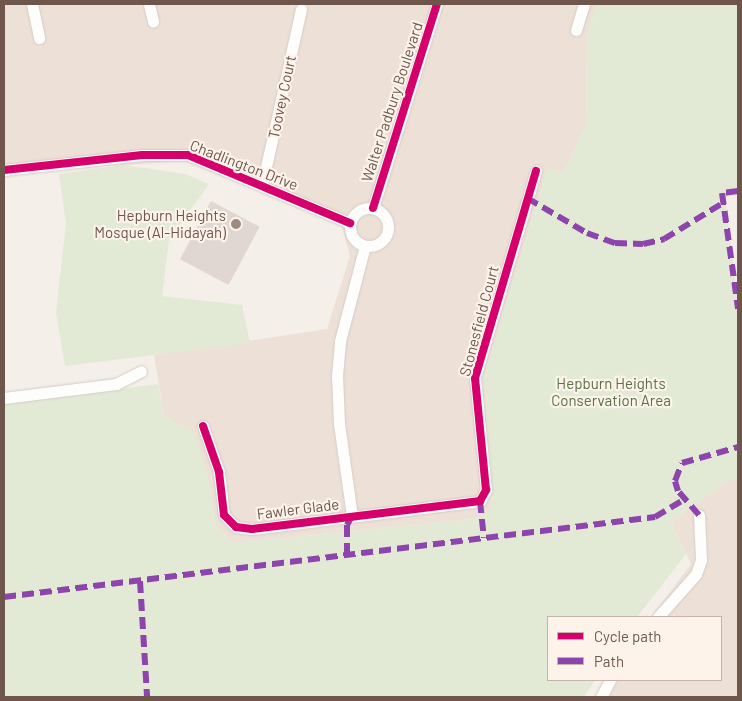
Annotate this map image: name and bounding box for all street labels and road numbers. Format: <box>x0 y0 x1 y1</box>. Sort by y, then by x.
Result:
street label: Walter Padbury Boulevard <box>358 20 426 184</box>
street label: Toovey Court <box>264 54 300 140</box>
street label: Chadlington Drive <box>187 136 301 194</box>
street label: Stonesfield Court <box>456 264 502 378</box>
street label: Fawler Glade <box>256 495 340 523</box>

